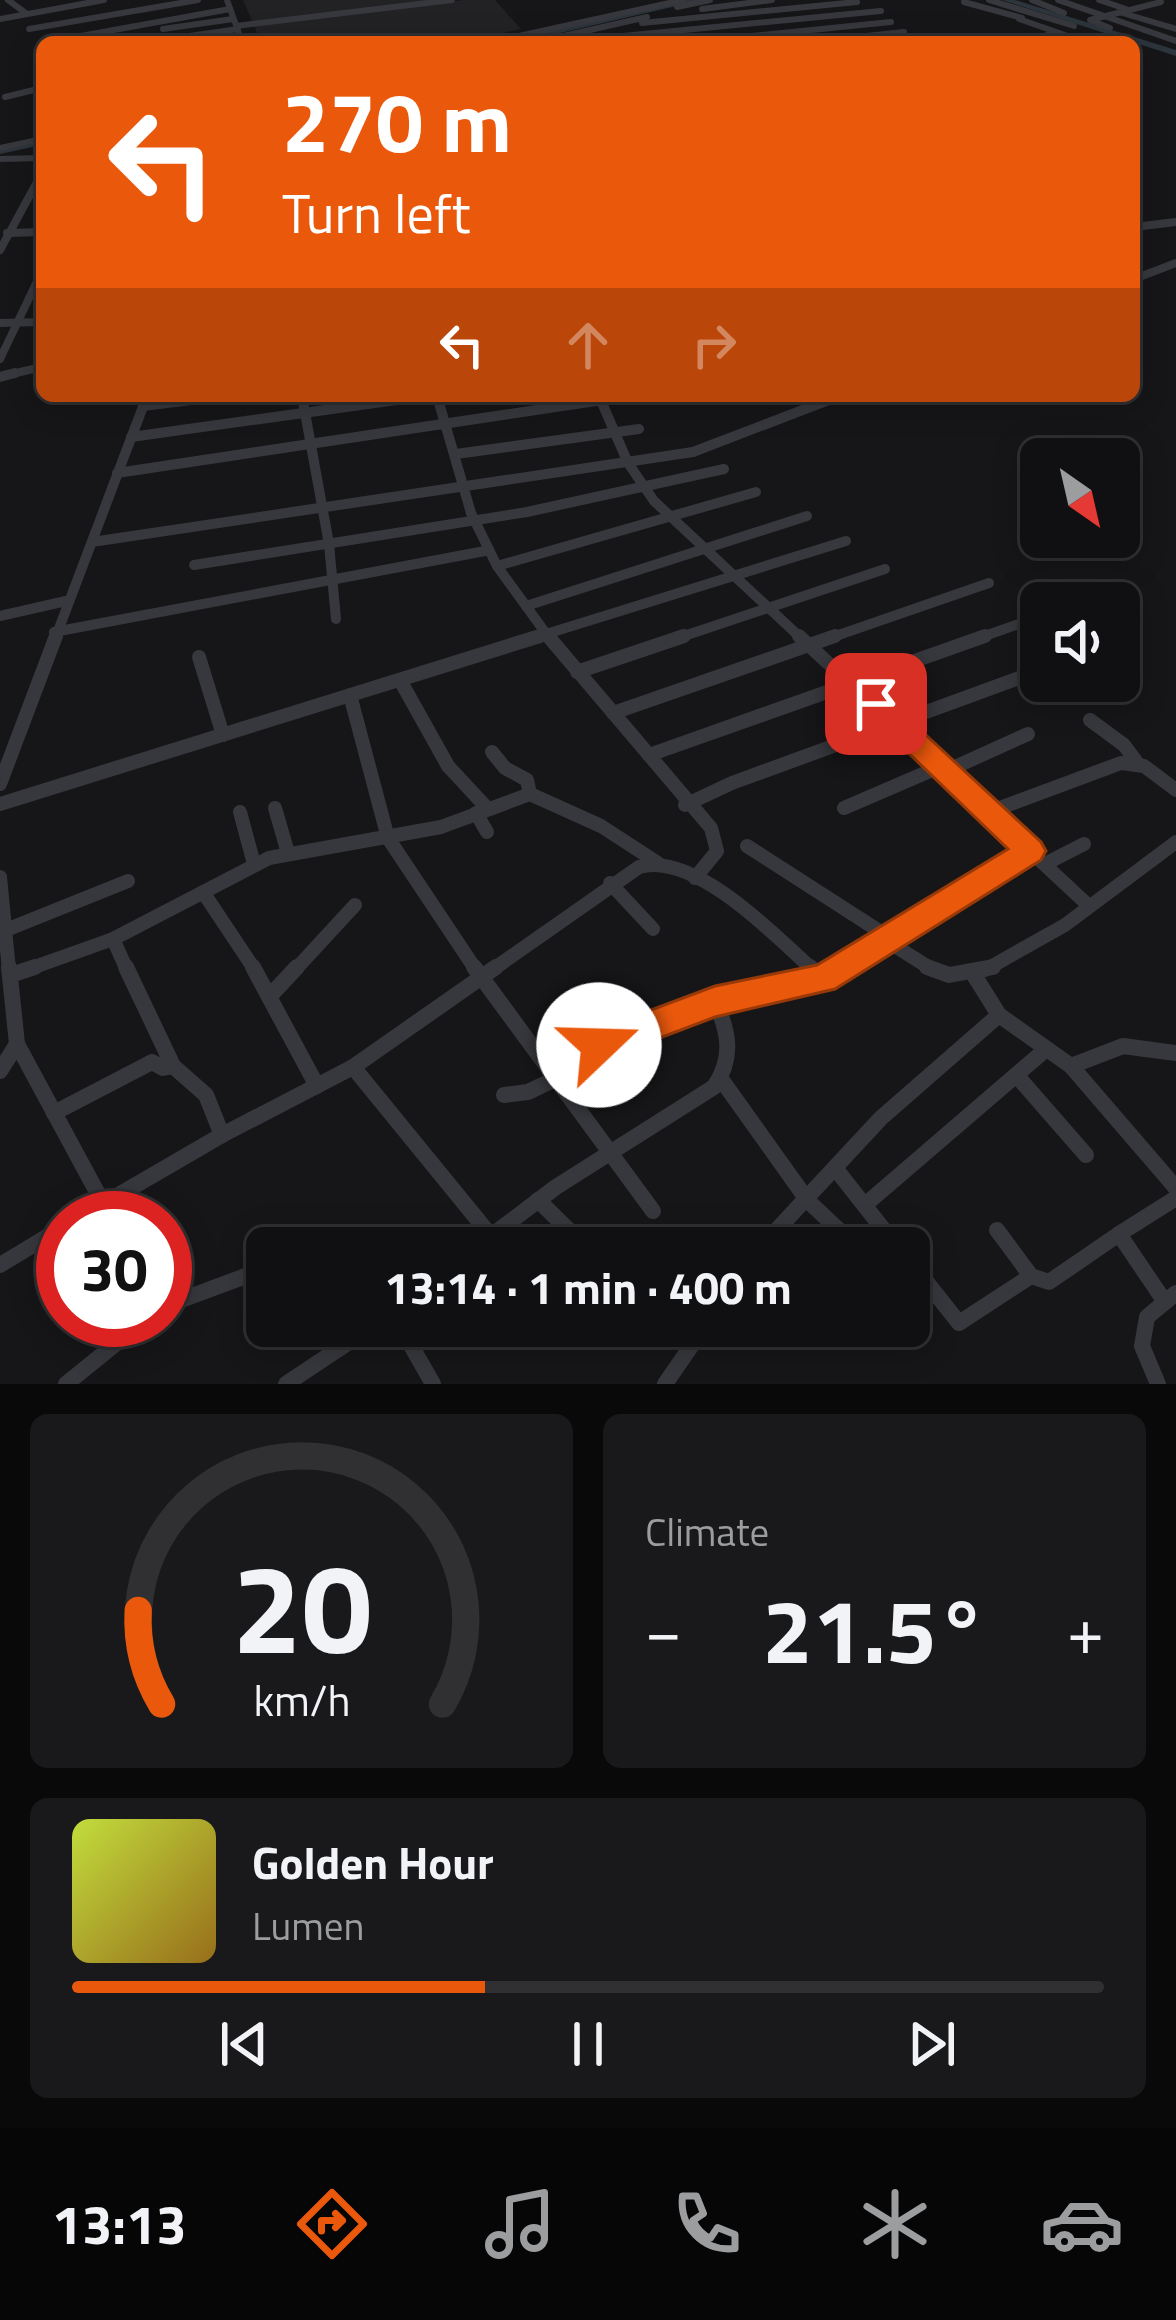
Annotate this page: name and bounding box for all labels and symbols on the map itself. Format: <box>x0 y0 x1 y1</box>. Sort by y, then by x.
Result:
north arrow <box>1020 438 1140 558</box>
pin <box>825 653 927 755</box>
position arrow <box>536 982 662 1108</box>
speed limit sign: 30 <box>36 1191 192 1347</box>

